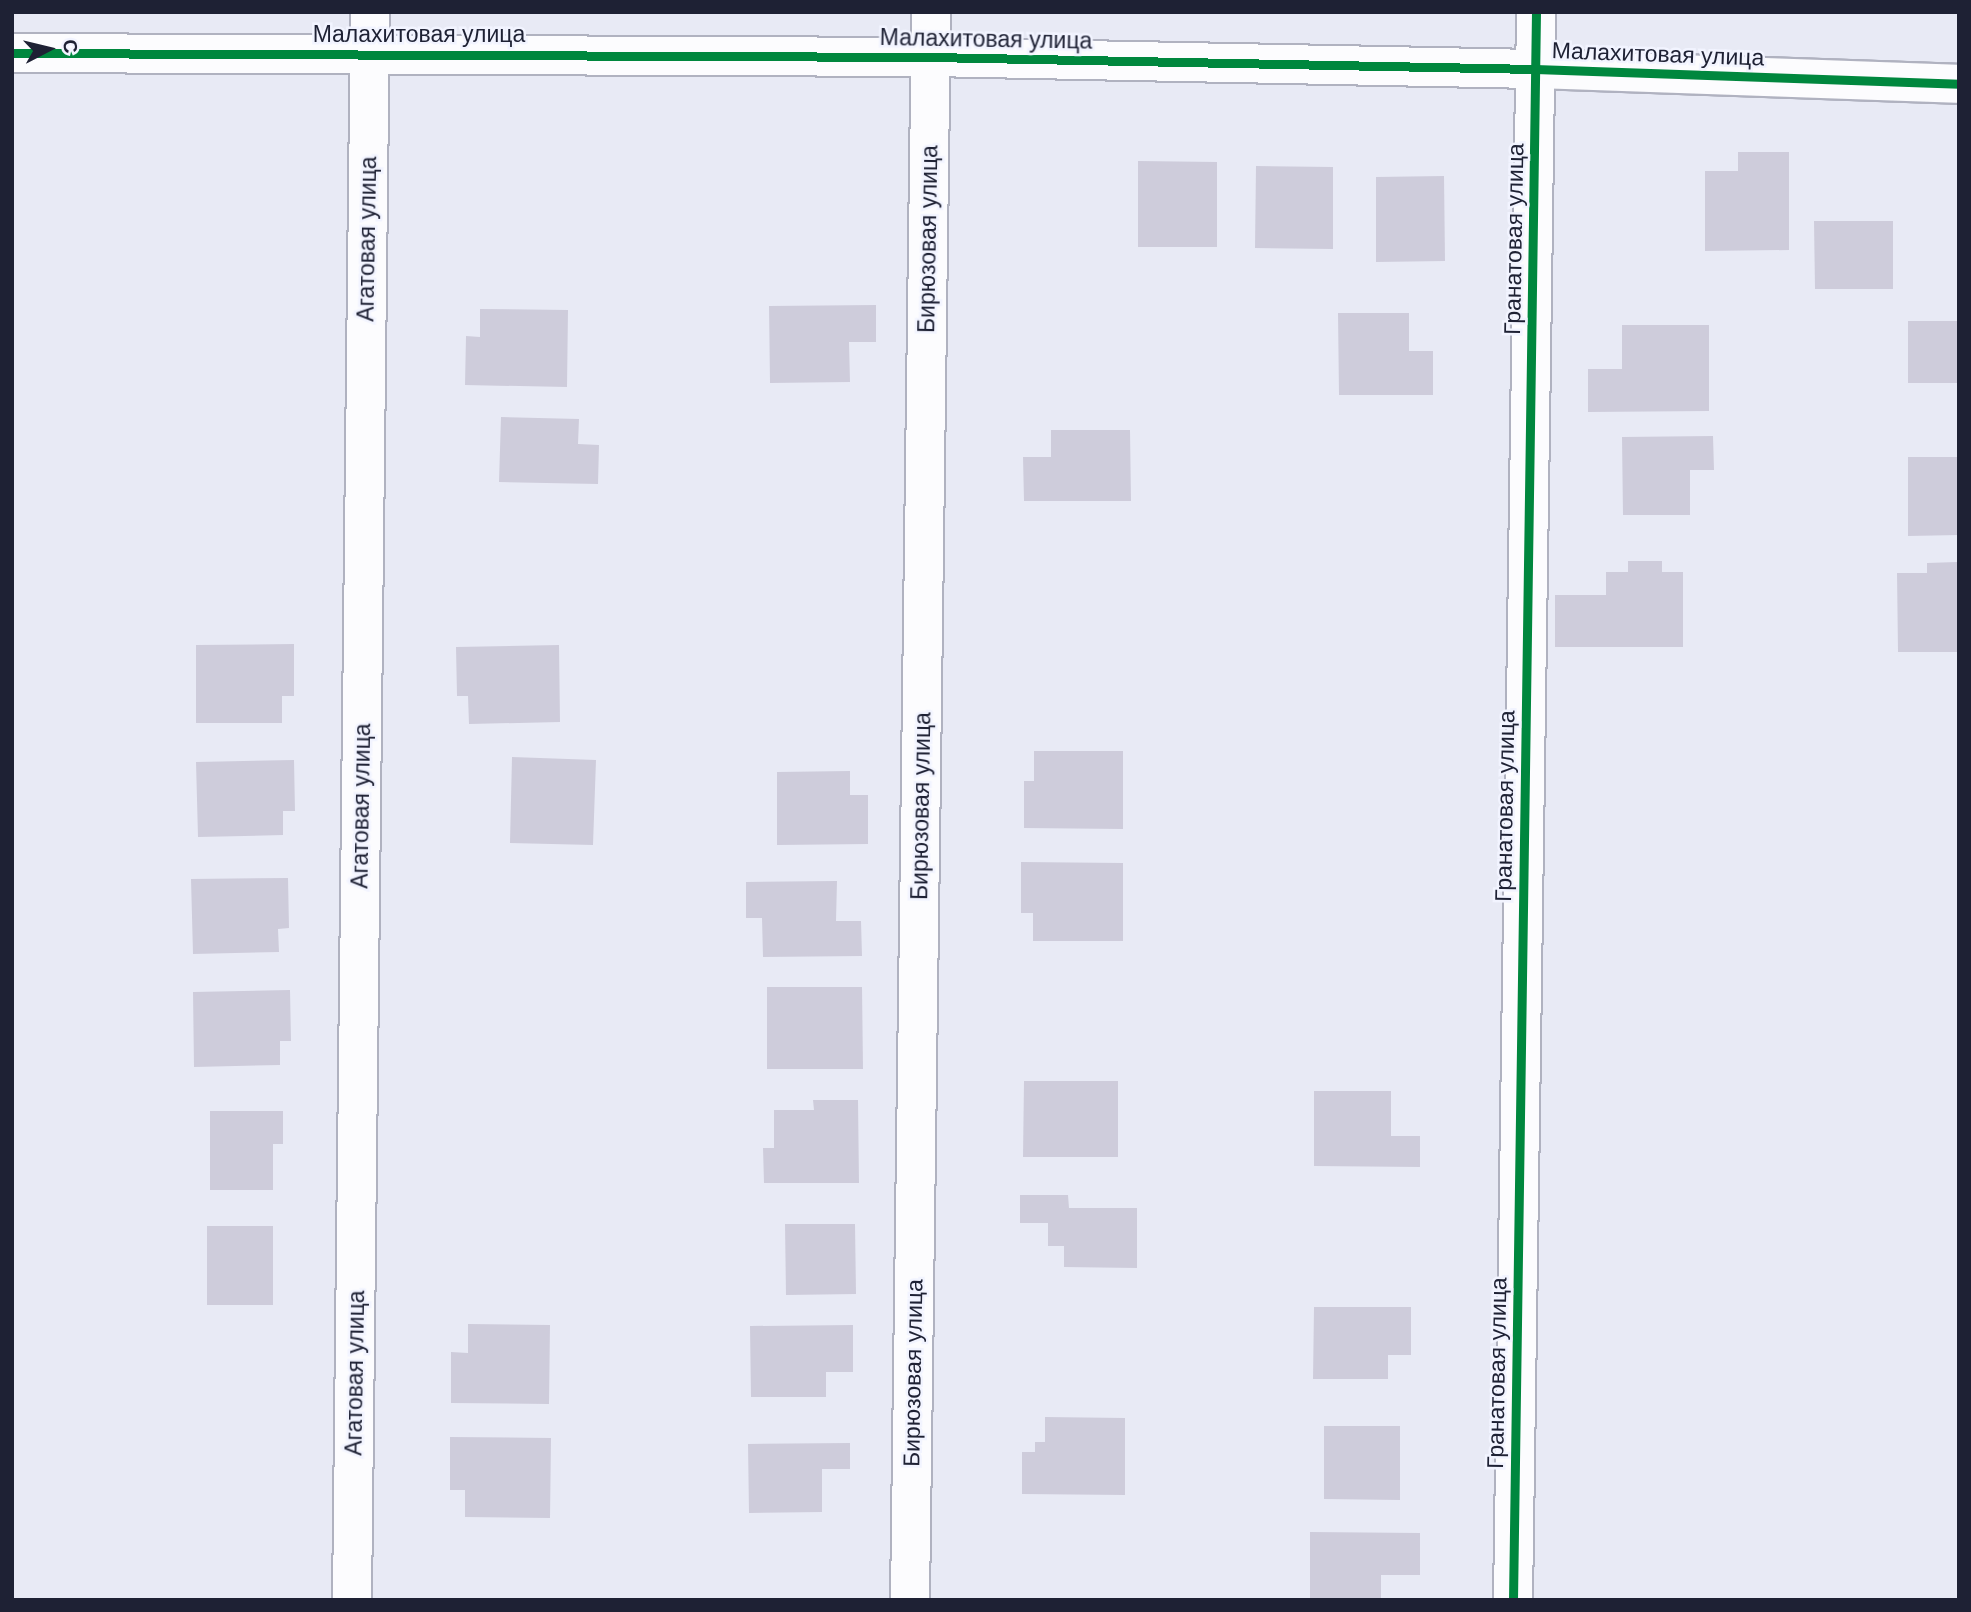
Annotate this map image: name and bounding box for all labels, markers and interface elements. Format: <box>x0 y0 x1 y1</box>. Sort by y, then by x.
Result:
north arrow <box>14 14 84 84</box>
street label: Малахитовая улица <box>313 20 525 48</box>
street label: Малахитовая улица <box>879 23 1093 55</box>
street label: Малахитовая улица <box>1551 36 1765 72</box>
text: С <box>59 38 82 54</box>
street label: Гранатовая улица <box>1499 143 1529 335</box>
street label: Бирюзовая улица <box>913 145 943 333</box>
street label: Агатовая улица <box>352 156 382 322</box>
street label: Гранатовая улица <box>1490 710 1520 902</box>
street label: Бирюзовая улица <box>906 712 936 900</box>
street label: Агатовая улица <box>346 723 376 889</box>
street label: Гранатовая улица <box>1482 1277 1512 1469</box>
street label: Бирюзовая улица <box>898 1279 928 1467</box>
street label: Агатовая улица <box>340 1290 370 1456</box>

